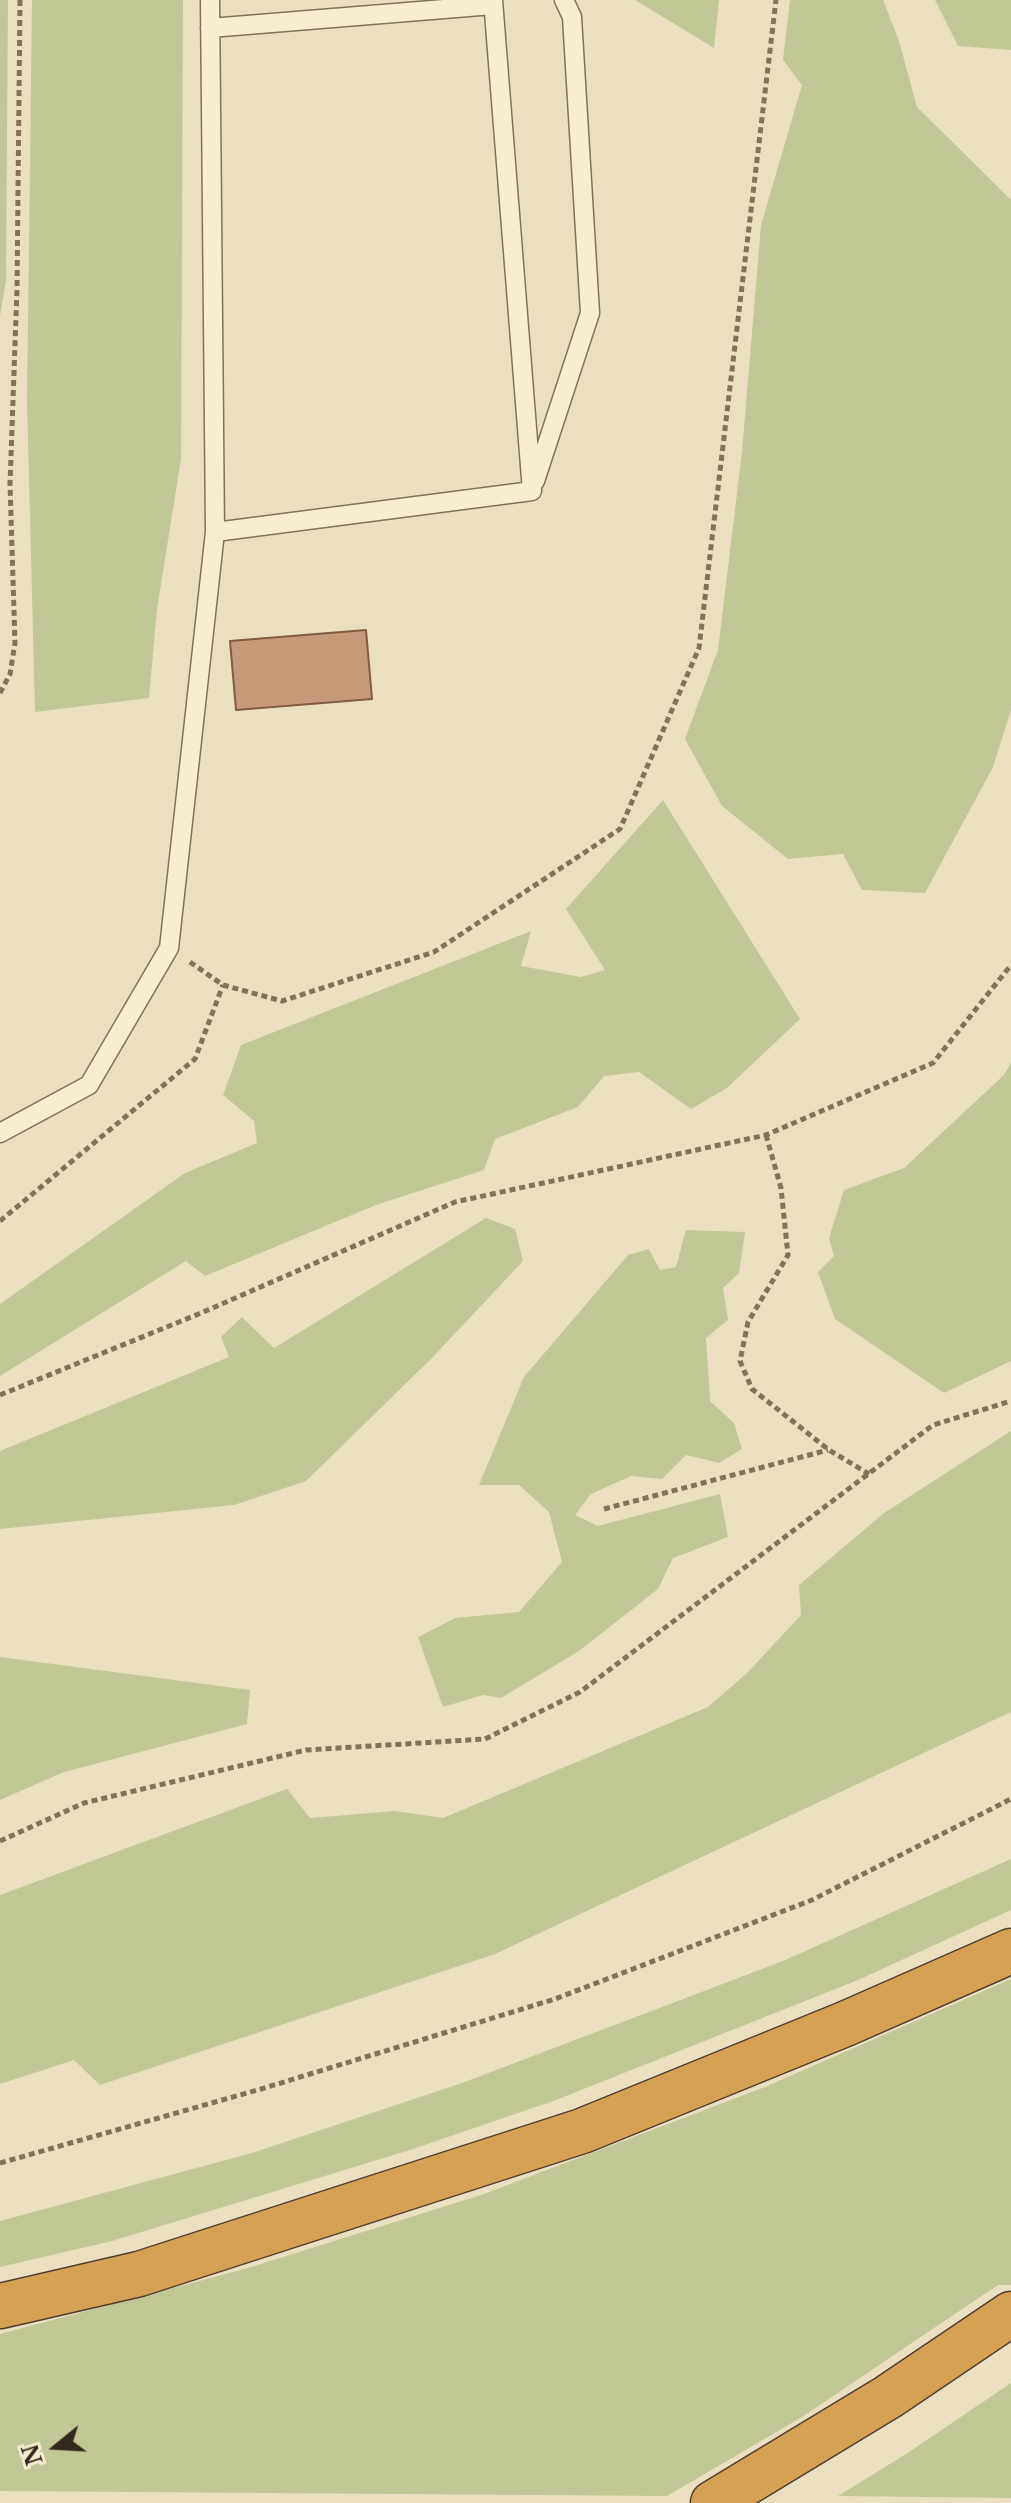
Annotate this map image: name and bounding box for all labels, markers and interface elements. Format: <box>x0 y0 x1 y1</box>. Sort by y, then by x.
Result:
north arrow <box>16 2407 96 2487</box>
text: N <box>17 2441 49 2469</box>

